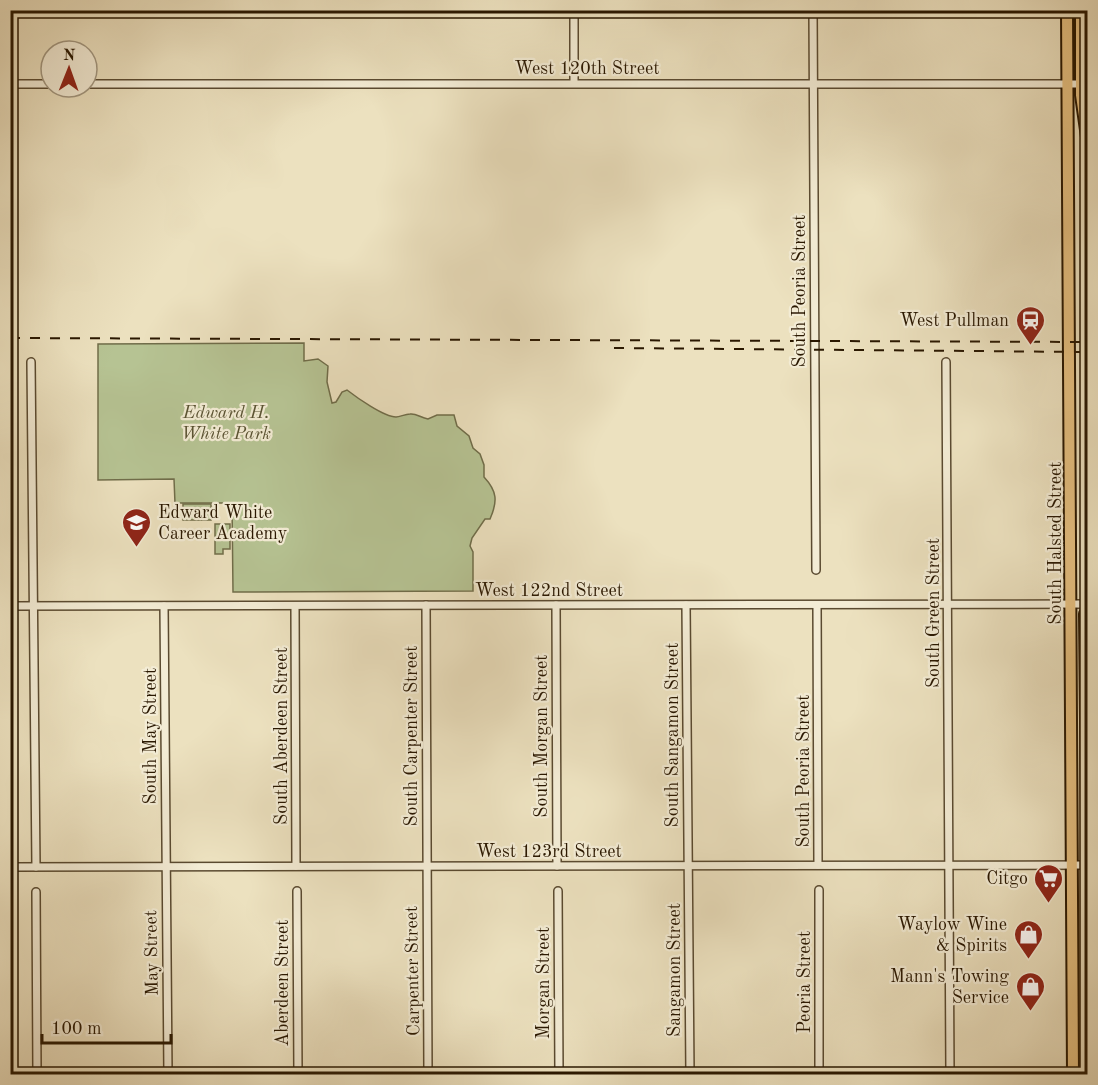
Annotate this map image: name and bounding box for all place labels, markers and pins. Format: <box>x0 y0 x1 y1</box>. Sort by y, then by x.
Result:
station icon: West Pullman <box>1014 304 1046 346</box>
place label: West Pullman <box>900 312 1009 330</box>
place label: Edward White Career Academy <box>158 504 288 543</box>
school or university icon: Edward White Career Academy <box>121 506 153 548</box>
supermarket icon: Citgo <box>1033 862 1065 904</box>
place label: Citgo <box>986 870 1028 888</box>
place label: Waylow Wine & Spirits <box>897 916 1007 955</box>
shop icon: Waylow Wine & Spirits <box>1012 918 1044 960</box>
place label: Mann's Towing Service <box>890 968 1009 1007</box>
shop icon: Mann's Towing Service <box>1014 970 1046 1012</box>

